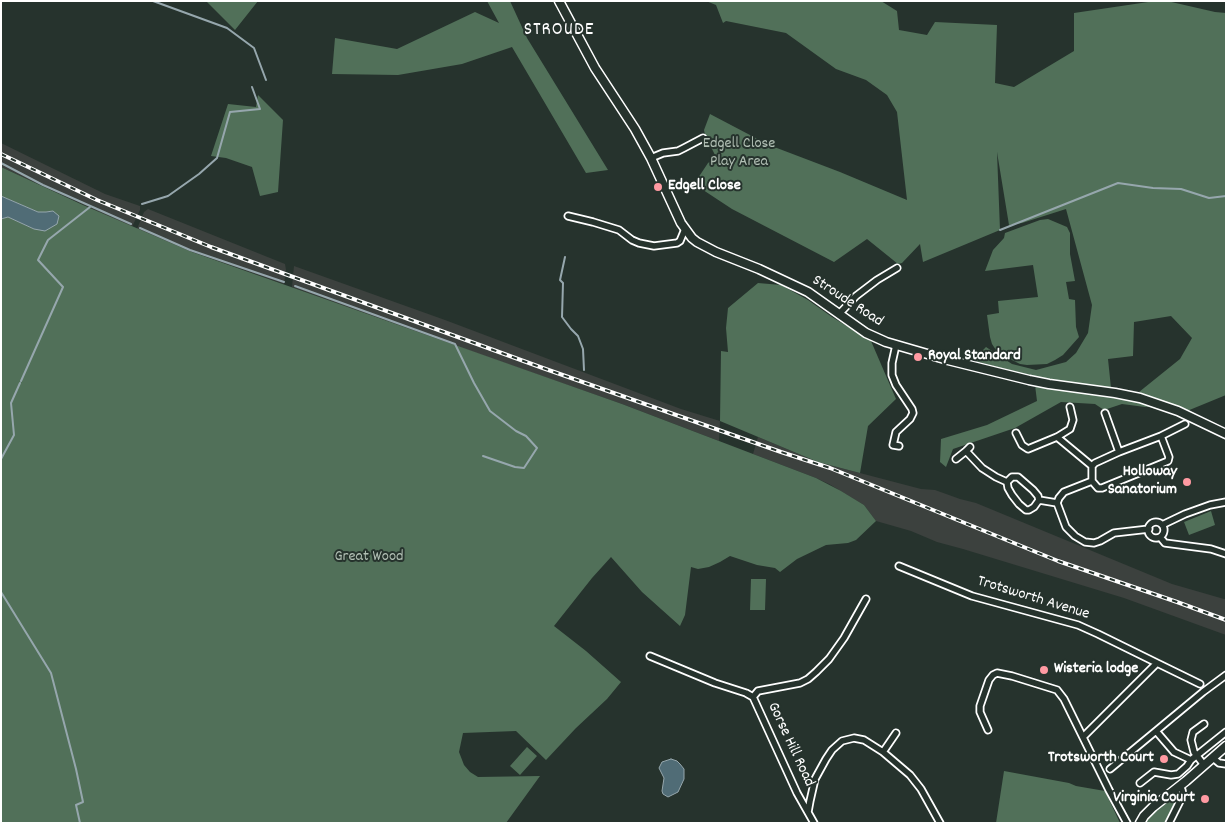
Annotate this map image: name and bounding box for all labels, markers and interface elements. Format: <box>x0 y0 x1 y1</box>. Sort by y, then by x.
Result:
district label: STROUDE <box>523 20 595 42</box>
park label: Edgell Close Play Area <box>703 135 775 173</box>
place label: Edgell Close <box>668 177 741 197</box>
marker: Edgell Close <box>652 181 664 193</box>
street label: Stroude Road <box>808 272 886 332</box>
place label: Royal Standard <box>928 347 1021 367</box>
marker: Royal Standard <box>912 351 924 363</box>
place label: Holloway Sanatorium <box>1108 463 1177 501</box>
marker: Holloway Sanatorium <box>1181 476 1193 488</box>
park label: Great Wood <box>334 548 404 568</box>
street label: Trotsworth Avenue <box>975 573 1091 625</box>
place label: Wisteria lodge <box>1054 660 1138 680</box>
marker: Wisteria lodge <box>1038 664 1050 676</box>
street label: Gorse Hill Road <box>762 700 818 790</box>
place label: Trotsworth Court <box>1048 749 1154 769</box>
marker: Trotsworth Court <box>1158 753 1170 765</box>
place label: Virginia Court <box>1113 789 1195 809</box>
marker: Virginia Court <box>1199 793 1211 805</box>

